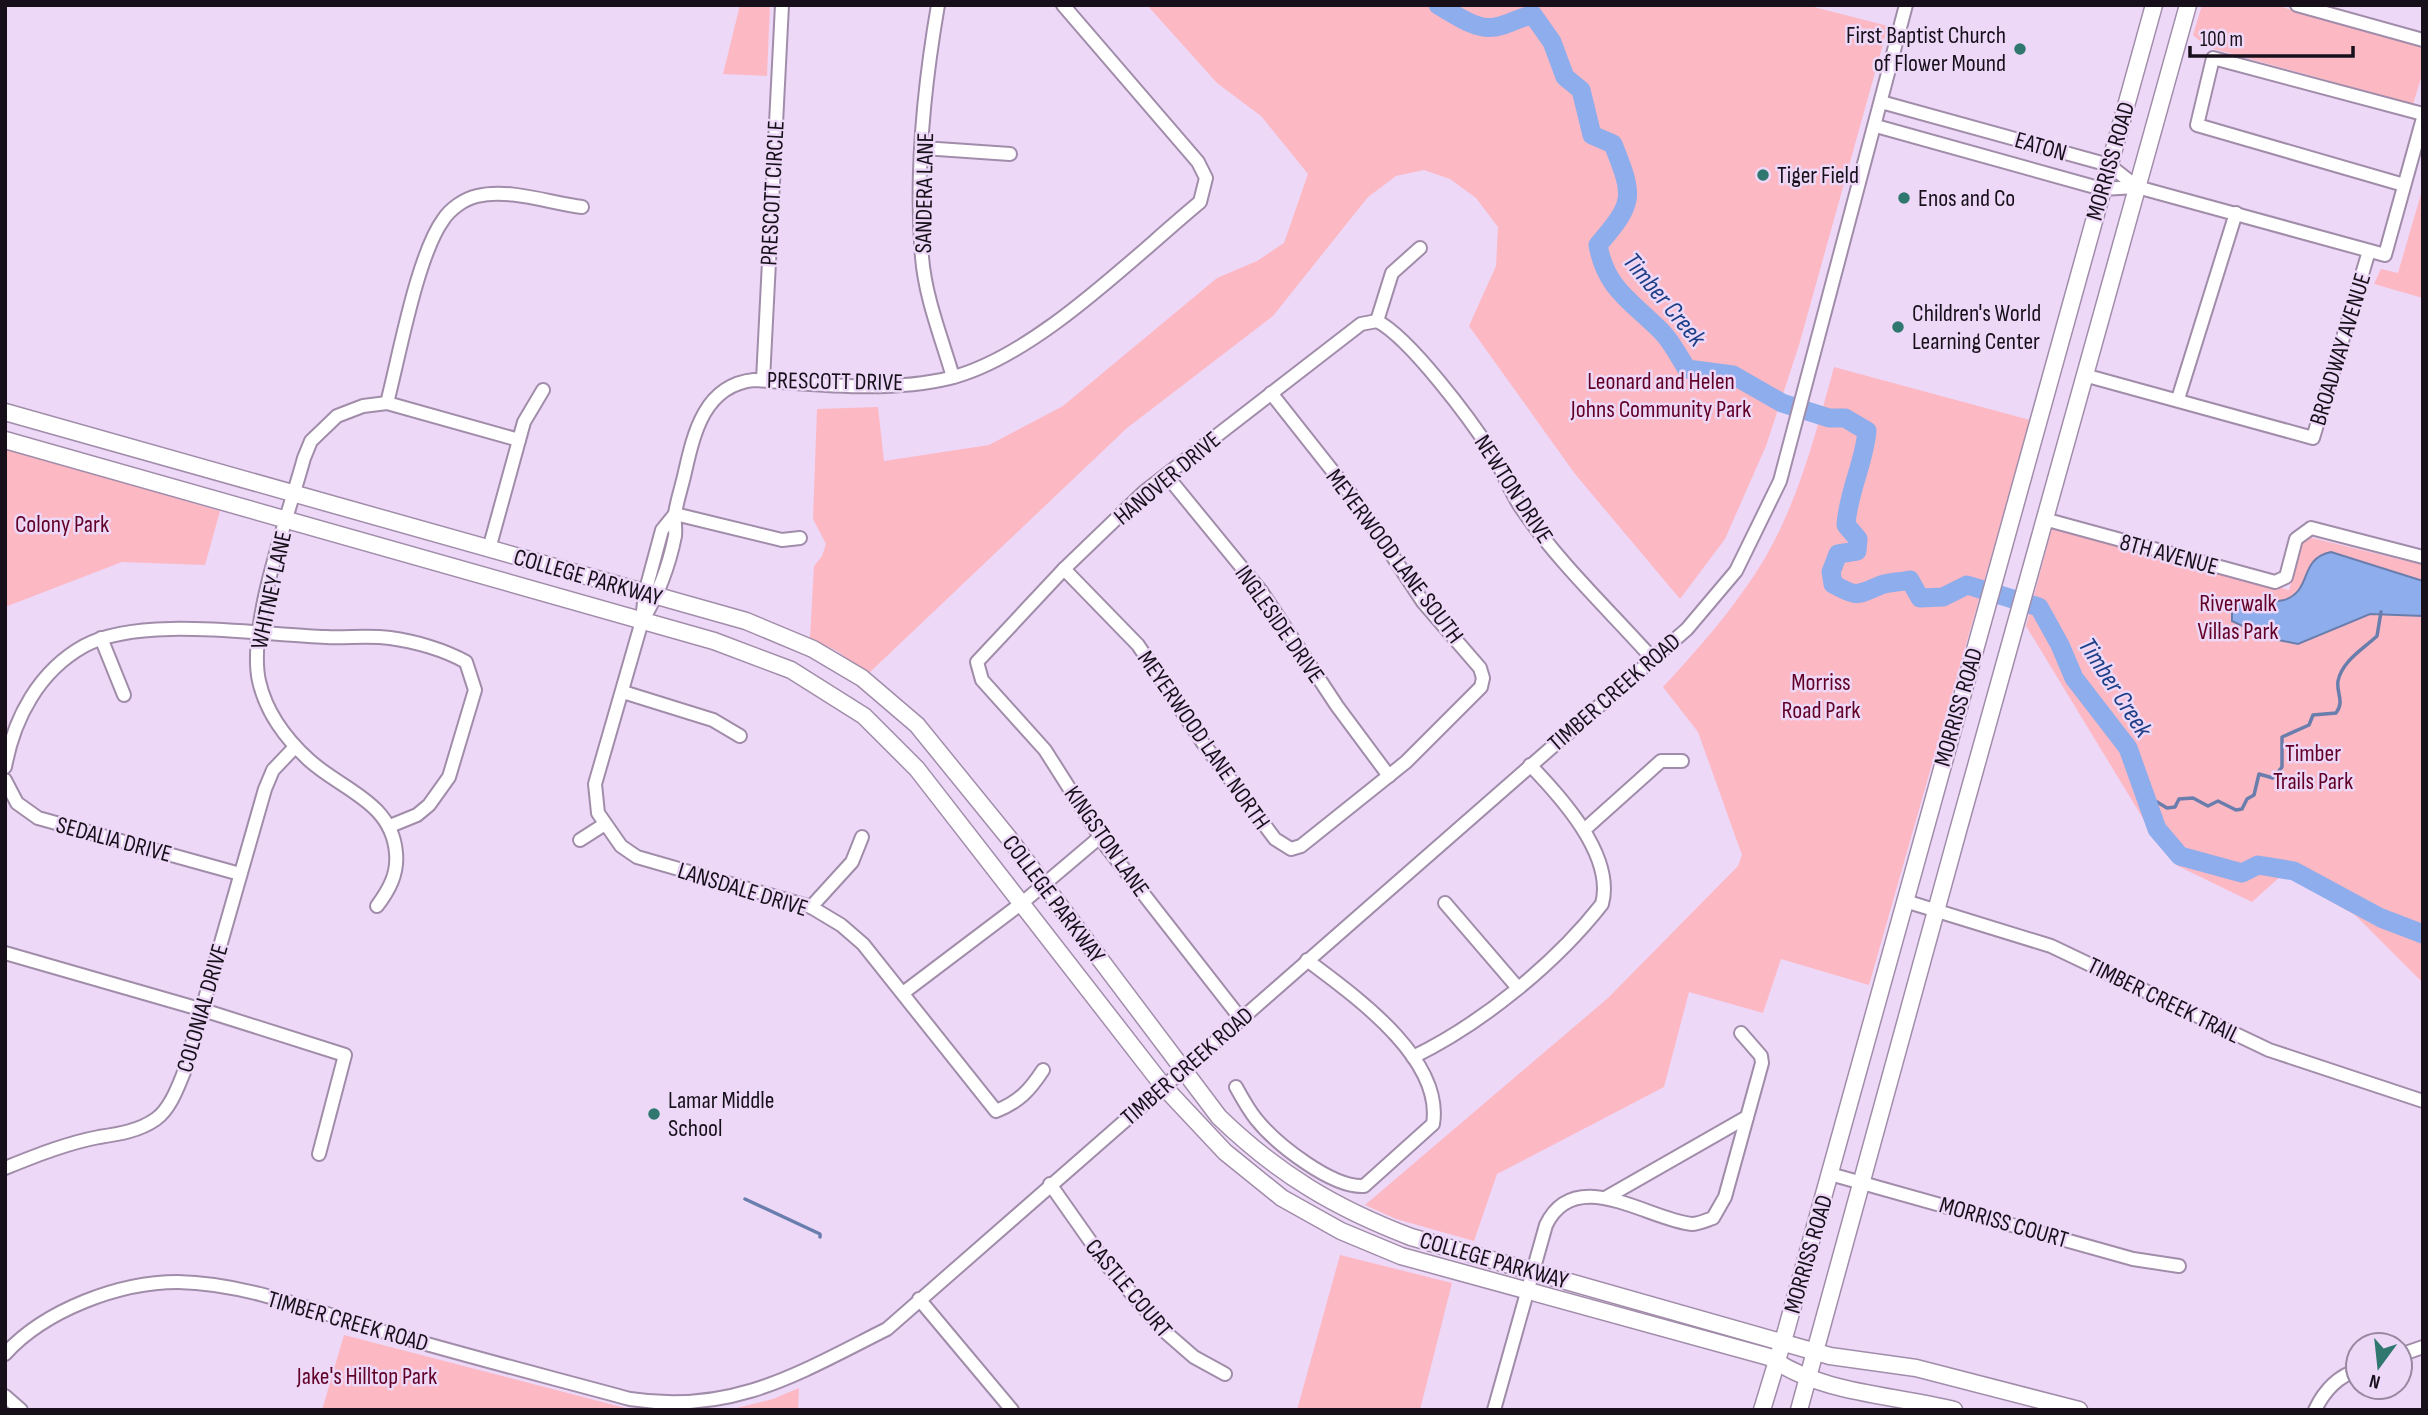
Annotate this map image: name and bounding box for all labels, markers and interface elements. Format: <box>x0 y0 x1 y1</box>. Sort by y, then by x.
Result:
scale bar <box>2190 14 2353 58</box>
place label: First Baptist Church of Flower Mound <box>1846 21 2006 78</box>
text: 100 m <box>2200 27 2243 52</box>
marker: First Baptist Church of Flower Mound <box>2012 41 2028 57</box>
street label: MORRISS ROAD <box>2080 99 2141 224</box>
street label: PRESCOTT CIRCLE <box>754 120 791 266</box>
street label: EATON <box>2012 125 2070 168</box>
street label: SANDERA LANE <box>909 132 940 254</box>
place label: Tiger Field <box>1777 161 1859 190</box>
marker: Tiger Field <box>1755 167 1771 183</box>
place label: Enos and Co <box>1918 184 2015 213</box>
marker: Enos and Co <box>1896 190 1912 206</box>
water label: Timber Creek <box>1616 247 1713 354</box>
street label: BROADWAY AVENUE <box>2304 270 2377 429</box>
place label: Children's World Learning Center <box>1912 299 2041 356</box>
marker: Children's World Learning Center <box>1890 319 1906 335</box>
street label: PRESCOTT DRIVE <box>767 366 903 397</box>
park label: Leonard and Helen Johns Community Park <box>1570 367 1751 424</box>
street label: HANOVER DRIVE <box>1108 425 1227 531</box>
street label: NEWTON DRIVE <box>1468 430 1559 549</box>
street label: MEYERWOOD LANE SOUTH <box>1320 463 1470 649</box>
park label: Colony Park <box>15 510 109 539</box>
street label: 8TH AVENUE <box>2117 527 2221 582</box>
street label: WHITNEY LANE <box>245 528 298 652</box>
street label: COLLEGE PARKWAY <box>510 542 665 612</box>
street label: INGLESIDE DRIVE <box>1228 560 1331 689</box>
park label: Riverwalk Villas Park <box>2198 589 2278 646</box>
street label: TIMBER CREEK ROAD <box>1542 627 1687 758</box>
water label: Timber Creek <box>2071 632 2159 745</box>
street label: MEYERWOOD LANE NORTH <box>1131 645 1276 835</box>
street label: MORRISS ROAD <box>1928 645 1989 770</box>
park label: Morriss Road Park <box>1782 668 1860 725</box>
park label: Timber Trails Park <box>2273 739 2353 796</box>
street label: KINGSTON LANE <box>1058 780 1155 902</box>
street label: SEDALIA DRIVE <box>53 810 175 869</box>
street label: COLLEGE PARKWAY <box>996 830 1111 969</box>
street label: LANSDALE DRIVE <box>674 856 812 923</box>
street label: COLONIAL DRIVE <box>170 941 235 1076</box>
street label: TIMBER CREEK TRAIL <box>2083 951 2245 1050</box>
street label: TIMBER CREEK ROAD <box>1115 1001 1260 1132</box>
place label: Lamar Middle School <box>668 1086 774 1143</box>
marker: Lamar Middle School <box>646 1106 662 1122</box>
street label: MORRISS COURT <box>1936 1190 2072 1255</box>
street label: MORRISS ROAD <box>1778 1192 1839 1317</box>
street label: COLLEGE PARKWAY <box>1416 1225 1571 1295</box>
street label: CASTLE COURT <box>1079 1233 1178 1344</box>
street label: TIMBER CREEK ROAD <box>264 1285 432 1358</box>
north arrow <box>2344 1331 2414 1401</box>
park label: Jake's Hilltop Park <box>296 1362 437 1391</box>
text: N <box>2367 1369 2383 1393</box>

